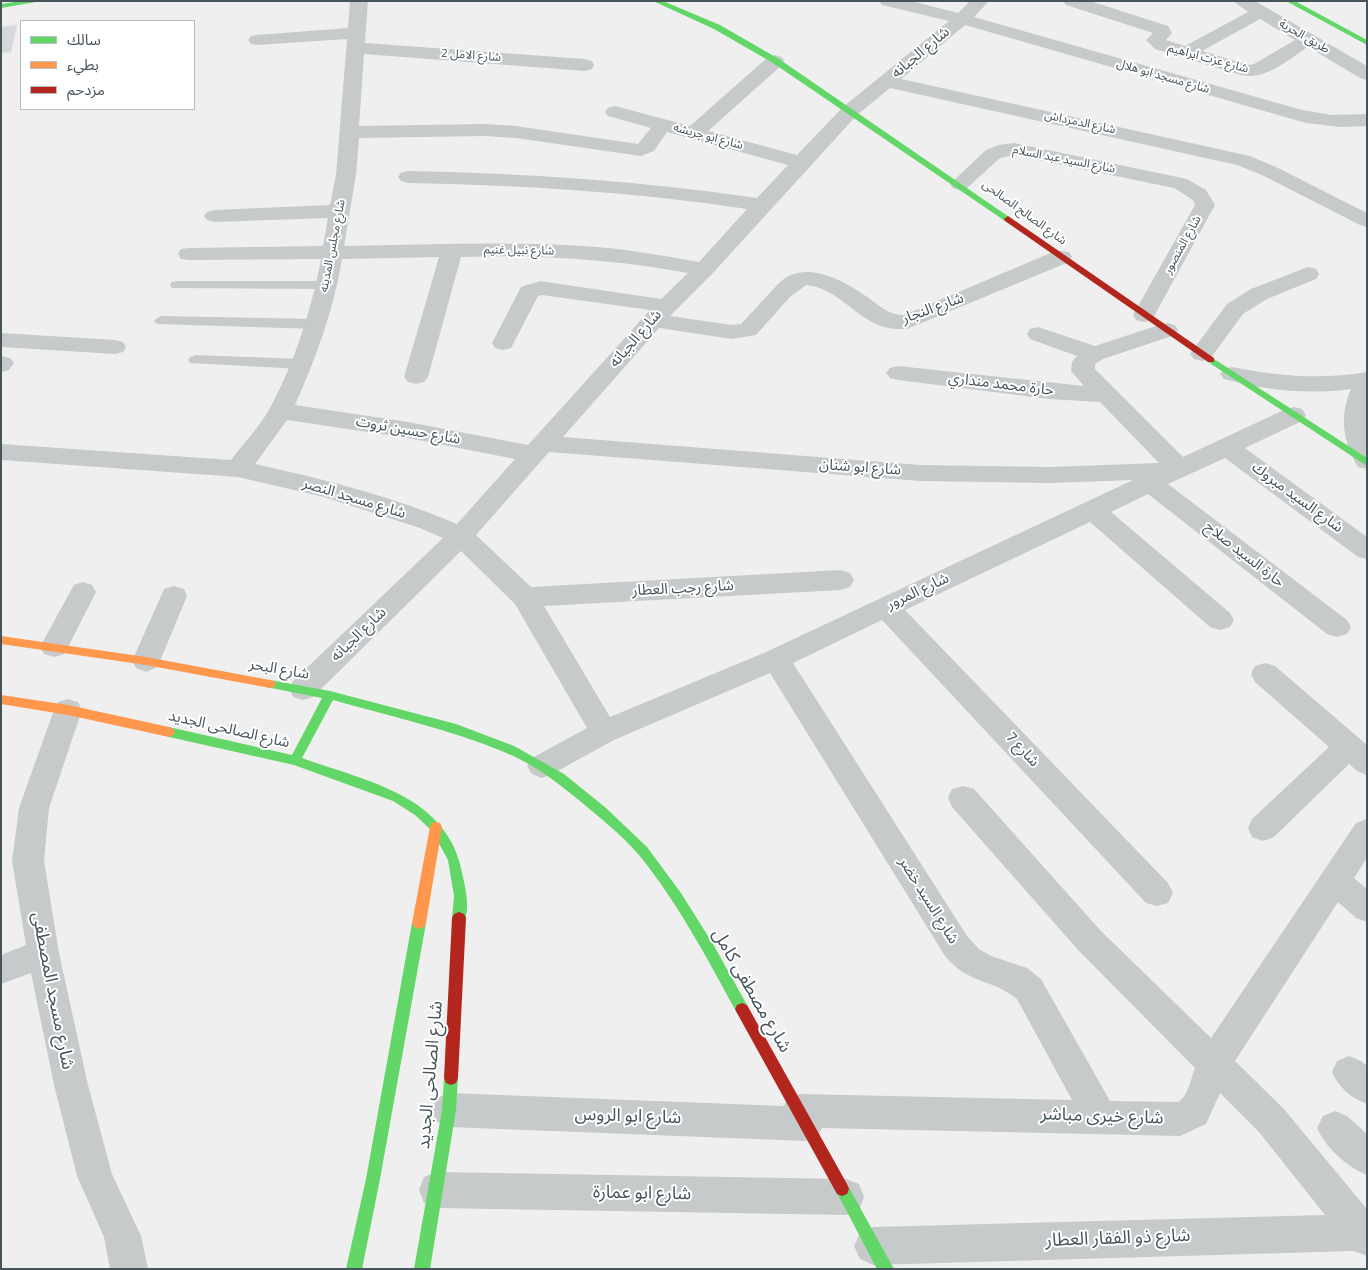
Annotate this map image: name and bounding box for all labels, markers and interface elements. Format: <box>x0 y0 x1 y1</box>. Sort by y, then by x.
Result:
street label: طريق الحرية <box>1276 17 1332 57</box>
legend <box>20 20 195 110</box>
street label: شارع الجبانه <box>888 23 954 83</box>
text: سالك <box>67 28 101 51</box>
street label: شارع عزت ابراهيم <box>1166 41 1250 77</box>
street label: شارع الامل 2 <box>440 47 502 65</box>
text: بطيء <box>67 53 99 76</box>
street label: شارع مسجد ابو هلال <box>1115 57 1211 97</box>
text: مزدحم <box>67 78 105 101</box>
street label: شارع الدمرداش <box>1043 108 1117 138</box>
street label: شارع ابو جريشه <box>672 121 744 153</box>
street label: شارع السيد عبد السلام <box>1012 143 1116 177</box>
street label: شارع الصالح الصالحى <box>979 178 1069 248</box>
street label: شارع مجلس المدينه <box>317 198 349 294</box>
street label: شارع المنصور <box>1161 213 1205 277</box>
street label: شارع نبيل غنيم <box>484 243 554 259</box>
street label: شارع النجار <box>900 289 966 329</box>
street label: شارع الجبانه <box>606 307 666 371</box>
street label: حارة محمد منداري <box>947 370 1055 400</box>
street label: شارع حسين ثروت <box>354 413 462 449</box>
street label: شارع ابو شنان <box>818 456 902 480</box>
street label: شارع السيد مبروك <box>1248 459 1346 537</box>
street label: شارع مسجد النصر <box>300 475 408 523</box>
street label: حارة السيد صلاح <box>1200 518 1288 592</box>
street label: شارع المرور <box>884 570 952 614</box>
street label: شارع رجب العطار <box>632 577 734 601</box>
street label: شارع الجبانه <box>327 604 391 666</box>
street label: شارع البحر <box>248 656 310 684</box>
street label: شارع الصالحى الجديد <box>167 707 291 753</box>
street label: شارع 7 <box>1001 729 1043 771</box>
street label: شارع السيد خضر <box>894 854 962 948</box>
street label: شارع مسجد المصطفى <box>26 910 78 1072</box>
street label: شارع مصطفى كامل <box>707 925 795 1057</box>
street label: شارع الصالحى الجديد <box>414 1000 448 1150</box>
street label: شارع ابو الروس <box>574 1104 682 1130</box>
street label: شارع خيرى مباشر <box>1040 1104 1164 1130</box>
street label: شارع ابو عمارة <box>593 1182 691 1206</box>
street label: شارع ذو الفقار العطار <box>1045 1226 1191 1252</box>

